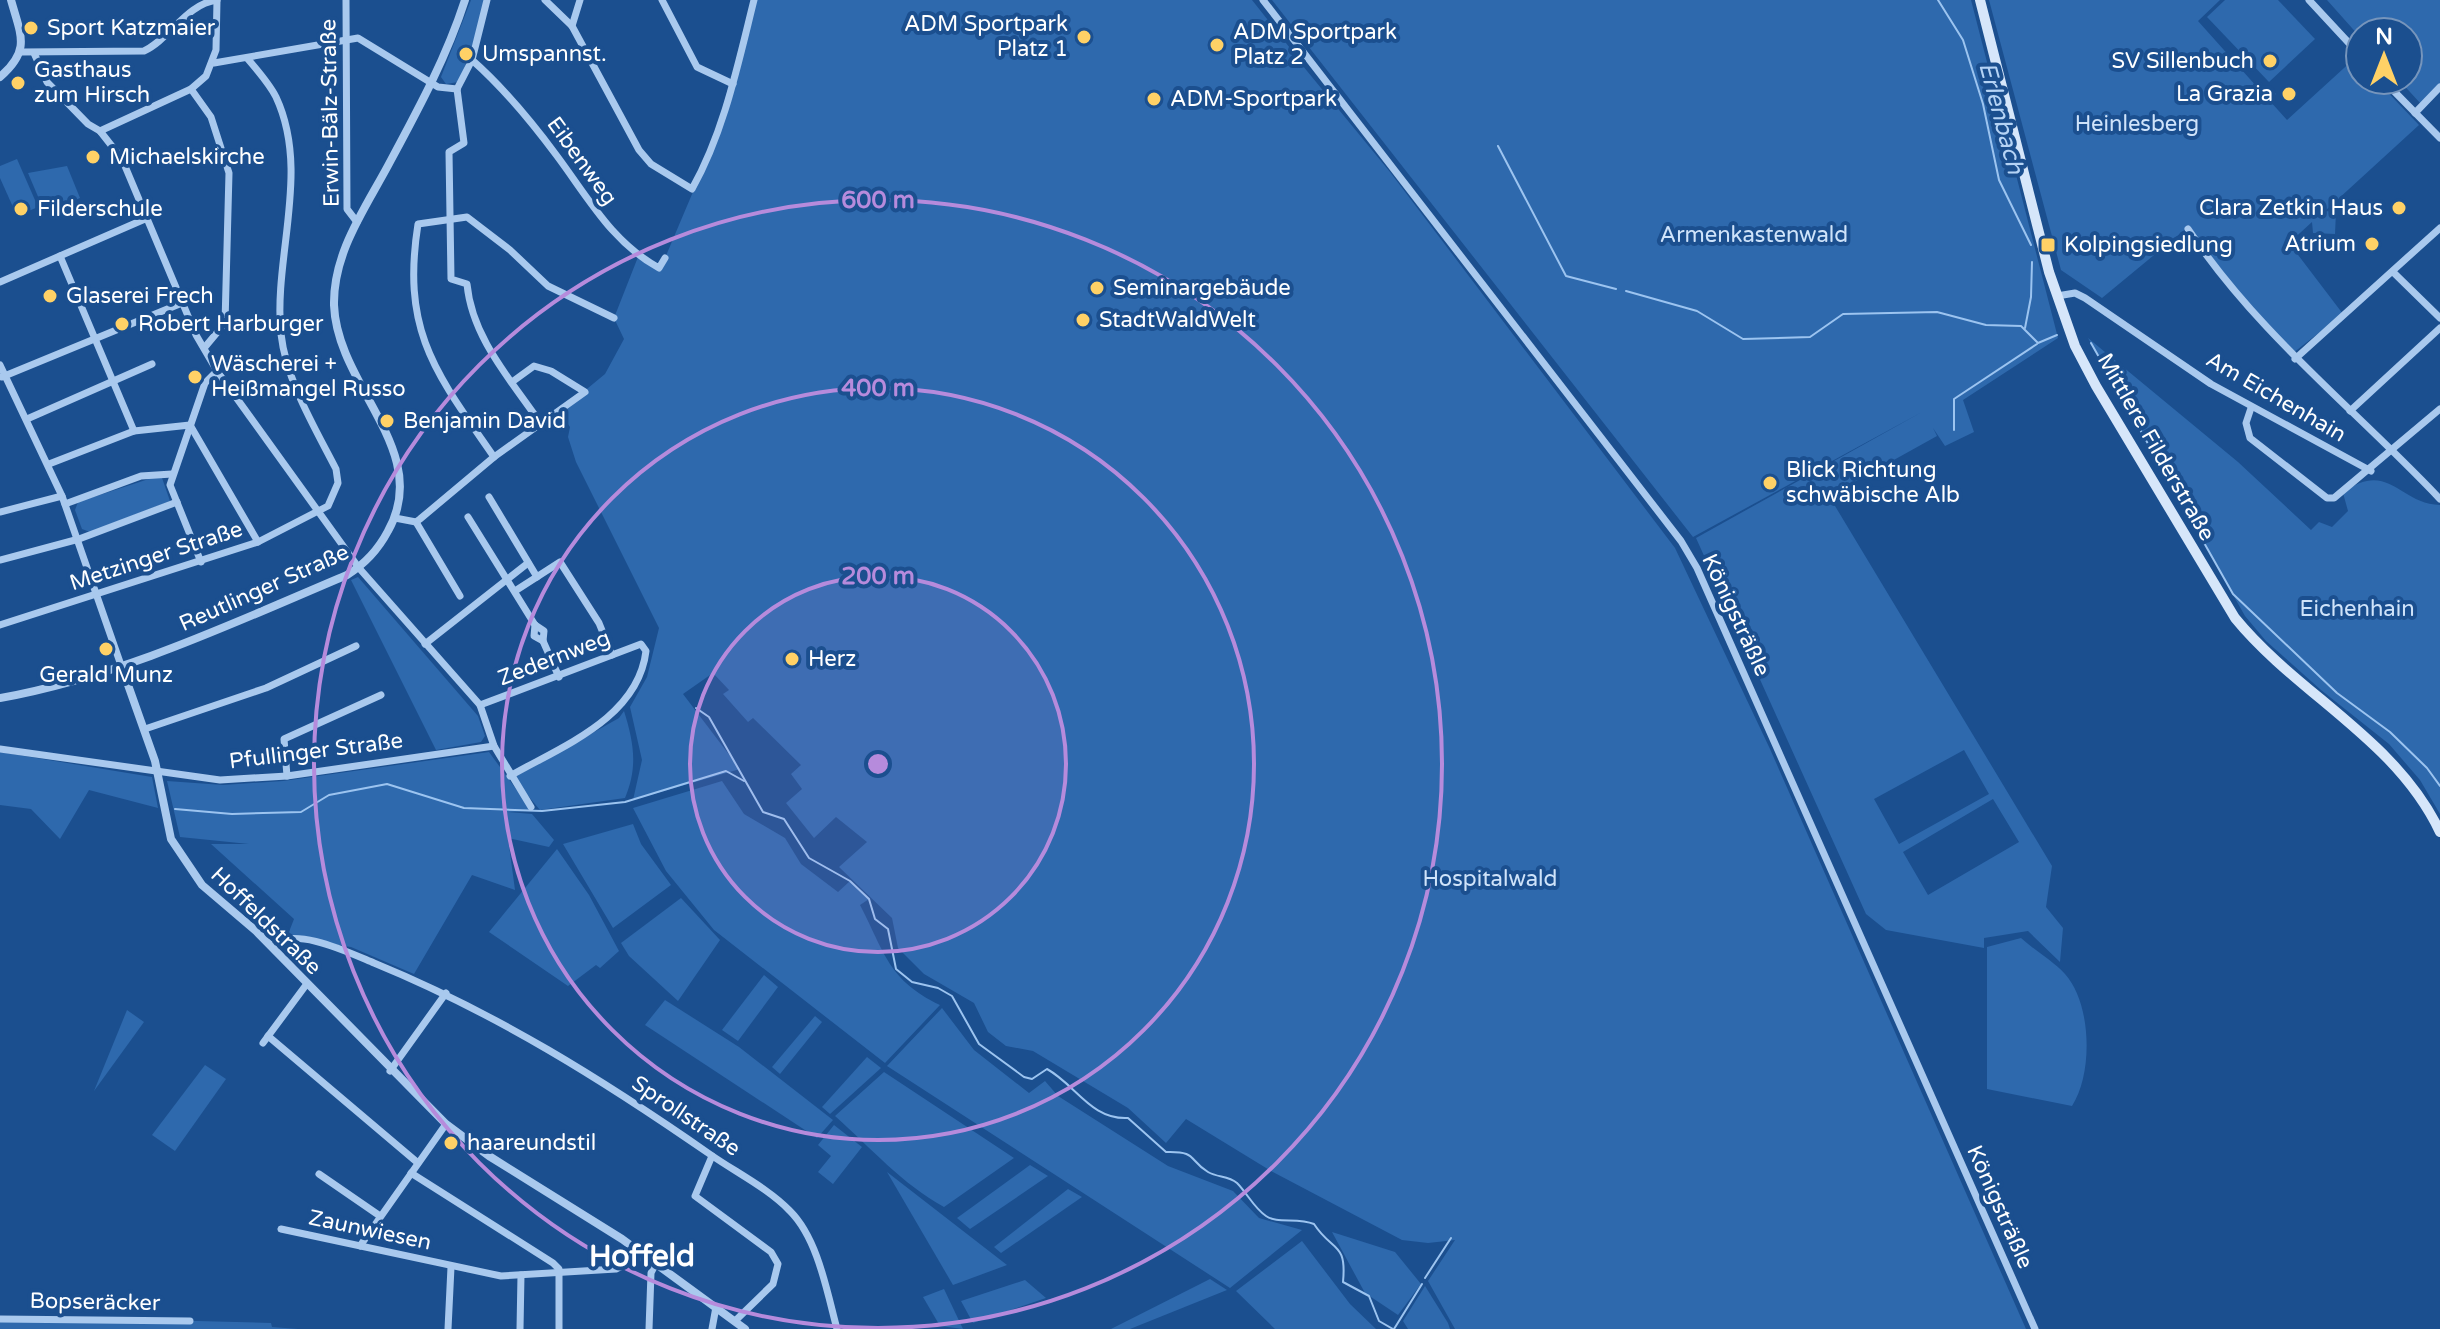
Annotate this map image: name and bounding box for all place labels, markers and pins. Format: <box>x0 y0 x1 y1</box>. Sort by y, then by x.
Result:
place label: ADM Sportpark Platz 1 <box>904 11 1068 62</box>
place label: Sport Katzmaier <box>47 15 216 41</box>
marker: Sport Katzmaier <box>22 19 40 37</box>
place label: ADM Sportpark Platz 2 <box>1233 19 1397 70</box>
marker: ADM Sportpark Platz 1 <box>1075 28 1093 46</box>
marker: ADM Sportpark Platz 2 <box>1208 36 1226 54</box>
place label: Umspannst. <box>482 41 607 67</box>
marker: Umspannst. <box>457 45 475 63</box>
place label: SV Sillenbuch <box>2112 48 2254 74</box>
marker: SV Sillenbuch <box>2261 52 2279 70</box>
place label: Gasthaus zum Hirsch <box>34 57 150 108</box>
marker: Gasthaus zum Hirsch <box>9 74 27 92</box>
place label: La Grazia <box>2176 81 2273 107</box>
marker: La Grazia <box>2280 85 2298 103</box>
place label: ADM-Sportpark <box>1170 86 1337 112</box>
marker: ADM-Sportpark <box>1145 90 1163 108</box>
place label: Michaelskirche <box>109 144 265 170</box>
marker: Michaelskirche <box>84 148 102 166</box>
place label: Clara Zetkin Haus <box>2199 195 2383 221</box>
place label: Filderschule <box>37 196 163 222</box>
marker: Clara Zetkin Haus <box>2390 199 2408 217</box>
marker: Filderschule <box>12 200 30 218</box>
place label: Atrium <box>2284 231 2356 257</box>
place label: Kolpingsiedlung <box>2064 232 2233 258</box>
marker: Atrium <box>2363 235 2381 253</box>
marker: Kolpingsiedlung <box>2039 236 2057 254</box>
place label: Seminargebäude <box>1113 275 1291 301</box>
marker: Seminargebäude <box>1088 279 1106 297</box>
place label: Glaserei Frech <box>66 283 214 309</box>
marker: Glaserei Frech <box>41 287 59 305</box>
place label: StadtWaldWelt <box>1099 307 1256 333</box>
place label: Robert Harburger <box>138 311 324 337</box>
marker: StadtWaldWelt <box>1074 311 1092 329</box>
marker: Robert Harburger <box>113 315 131 333</box>
place label: Wäscherei + Heißmangel Russo <box>211 351 406 402</box>
marker: Wäscherei + Heißmangel Russo <box>186 368 204 386</box>
place label: Benjamin David <box>403 408 566 434</box>
marker: Benjamin David <box>378 412 396 430</box>
place label: Blick Richtung schwäbische Alb <box>1786 457 1960 508</box>
marker: Blick Richtung schwäbische Alb <box>1761 474 1779 492</box>
marker: Gerald Munz <box>97 640 115 658</box>
place label: Herz <box>808 646 856 672</box>
marker: Herz <box>783 650 801 668</box>
place label: Gerald Munz <box>39 662 173 688</box>
centre of rings <box>864 750 892 778</box>
place label: haareundstil <box>467 1130 596 1156</box>
marker: haareundstil <box>442 1134 460 1152</box>

